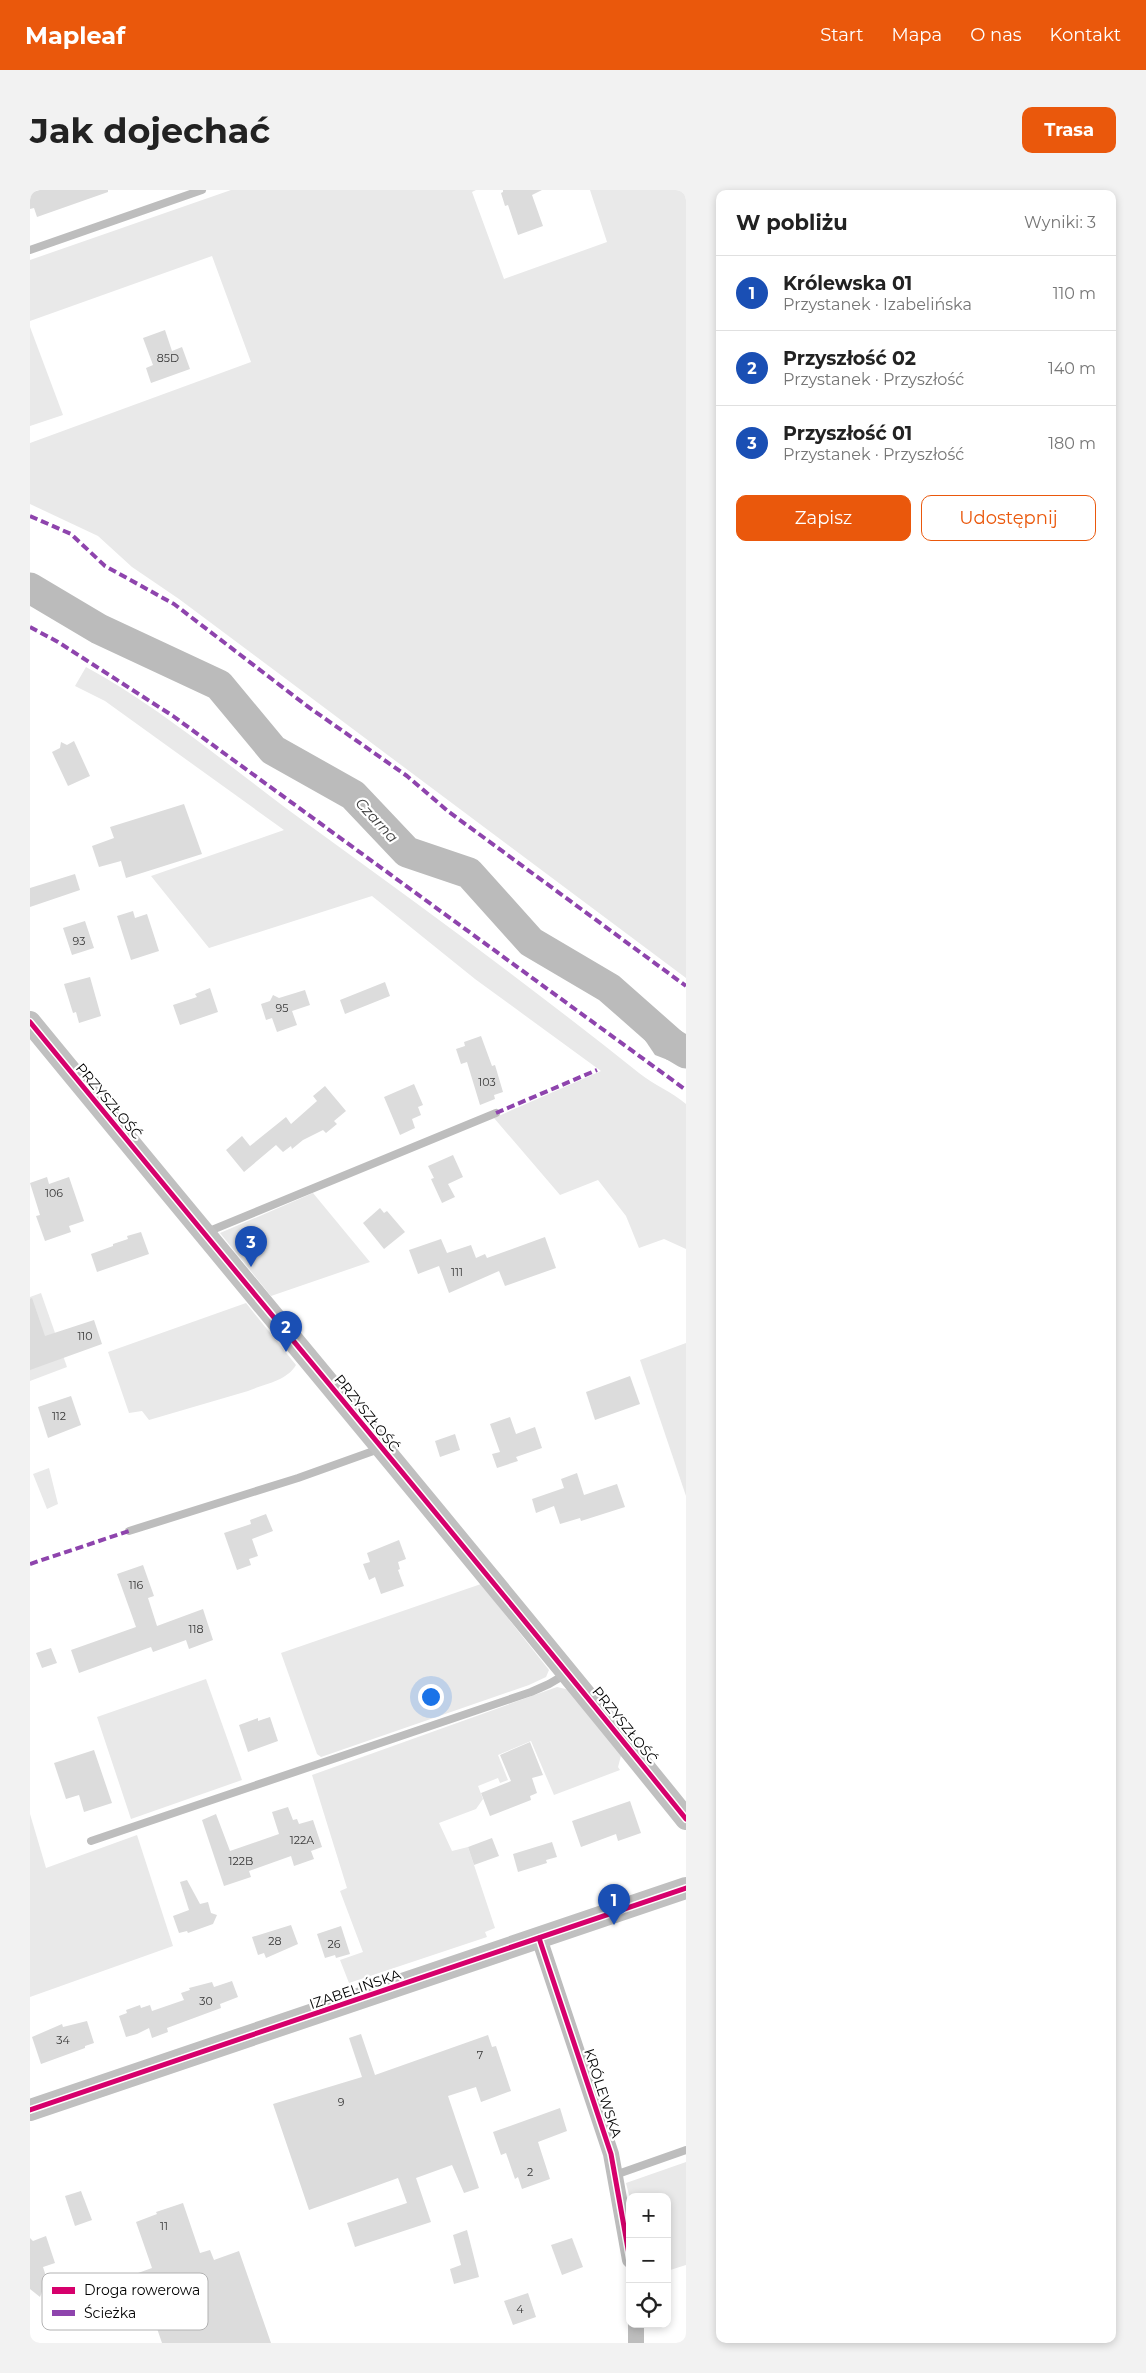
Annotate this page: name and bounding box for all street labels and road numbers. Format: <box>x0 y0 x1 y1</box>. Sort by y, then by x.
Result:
street label: PRZYSZŁOŚĆ <box>72 1059 146 1143</box>
street label: PRZYSZŁOŚĆ <box>330 1371 404 1455</box>
street label: PRZYSZŁOŚĆ <box>588 1683 662 1767</box>
street label: IZABELIŃSKA <box>307 1965 404 2013</box>
street label: KRÓLEWSKA <box>580 2046 626 2141</box>

